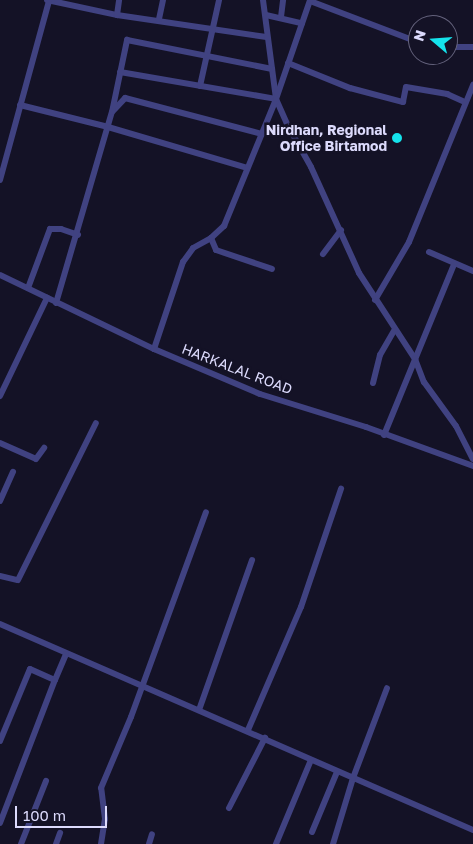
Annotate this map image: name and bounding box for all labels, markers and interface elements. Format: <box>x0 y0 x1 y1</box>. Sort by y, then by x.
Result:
north arrow <box>408 15 458 65</box>
text: N <box>409 28 429 43</box>
place label: Nirdhan, Regional Office Birtamod <box>266 122 387 154</box>
marker: Nirdhan, Regional Office Birtamod <box>391 132 403 144</box>
street label: HARKALAL ROAD <box>179 340 295 398</box>
scale bar <box>18 796 110 828</box>
text: 100 m <box>23 806 66 824</box>

